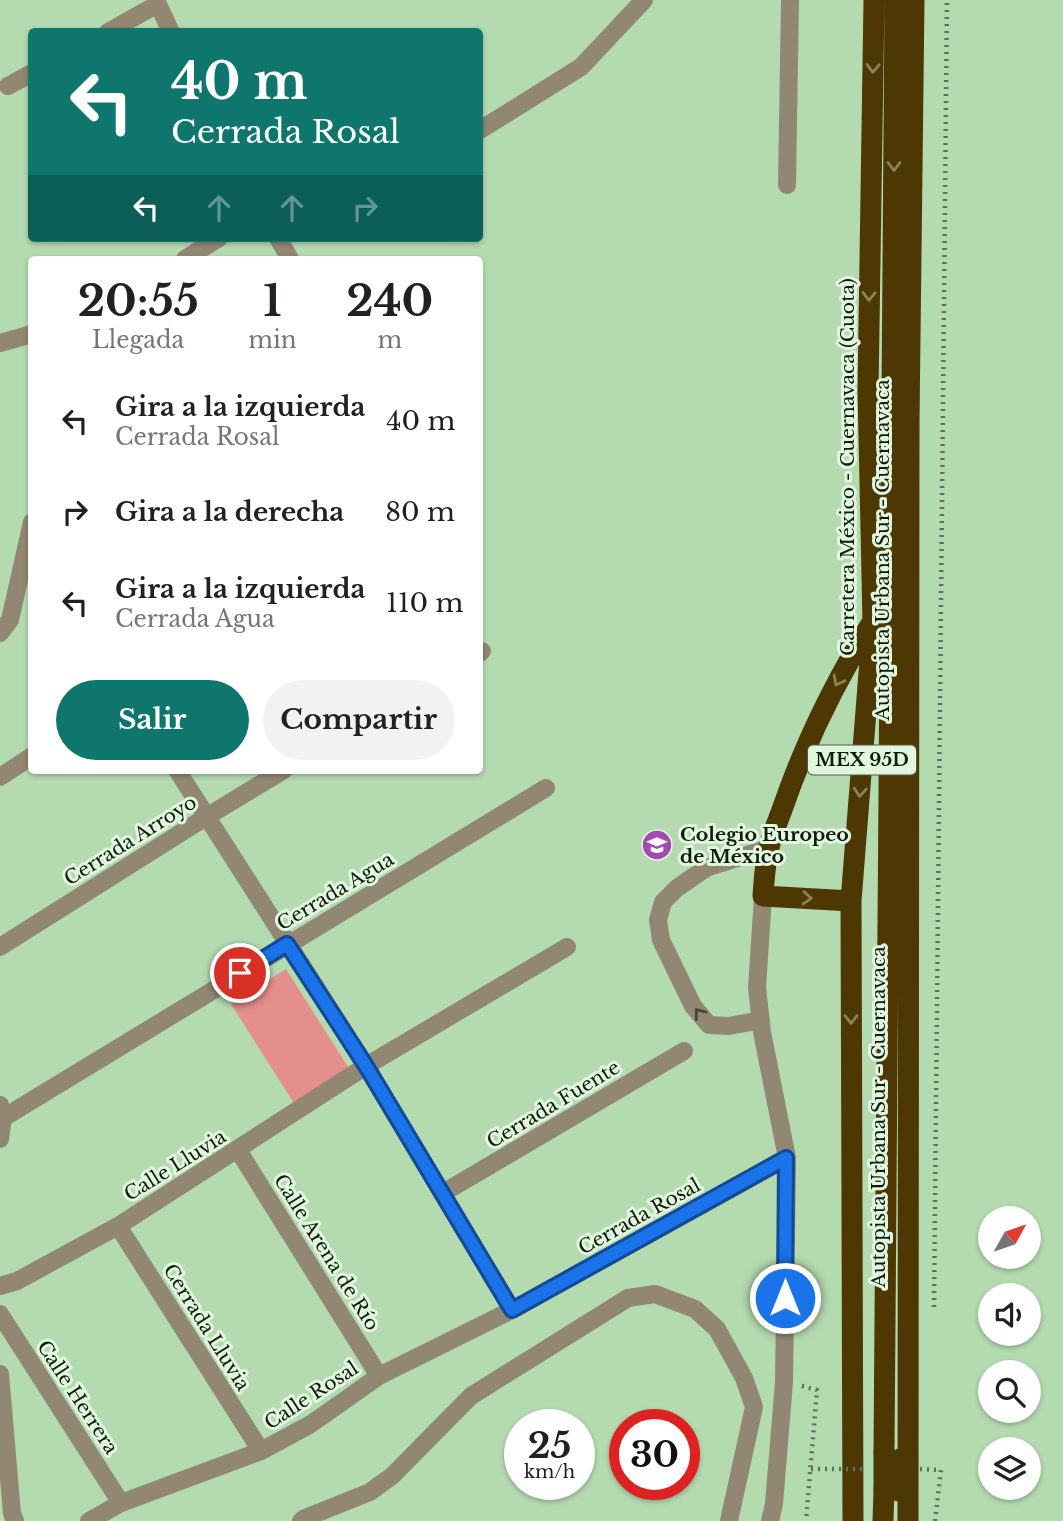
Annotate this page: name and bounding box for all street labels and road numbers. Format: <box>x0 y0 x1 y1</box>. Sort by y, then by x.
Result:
street label: Carretera México - Cuernavaca (Cuota) <box>836 278 859 656</box>
street label: Autopista Urbana Sur - Cuernavaca <box>871 379 894 722</box>
road number: MEX 95D <box>808 746 916 774</box>
street label: Cerrada Arroyo <box>60 791 201 890</box>
street label: Cerrada Agua <box>273 847 398 935</box>
street label: Autopista Urbana Sur - Cuernavaca <box>867 946 890 1289</box>
street label: Cerrada Fuente <box>483 1056 624 1153</box>
street label: Calle Lluvia <box>120 1125 231 1206</box>
street label: Calle Arena de Río <box>269 1170 384 1335</box>
street label: Cerrada Rosal <box>574 1173 704 1259</box>
street label: Cerrada Lluvia <box>158 1260 255 1395</box>
street label: Calle Herrera <box>32 1336 123 1459</box>
street label: Calle Rosal <box>260 1357 362 1434</box>

